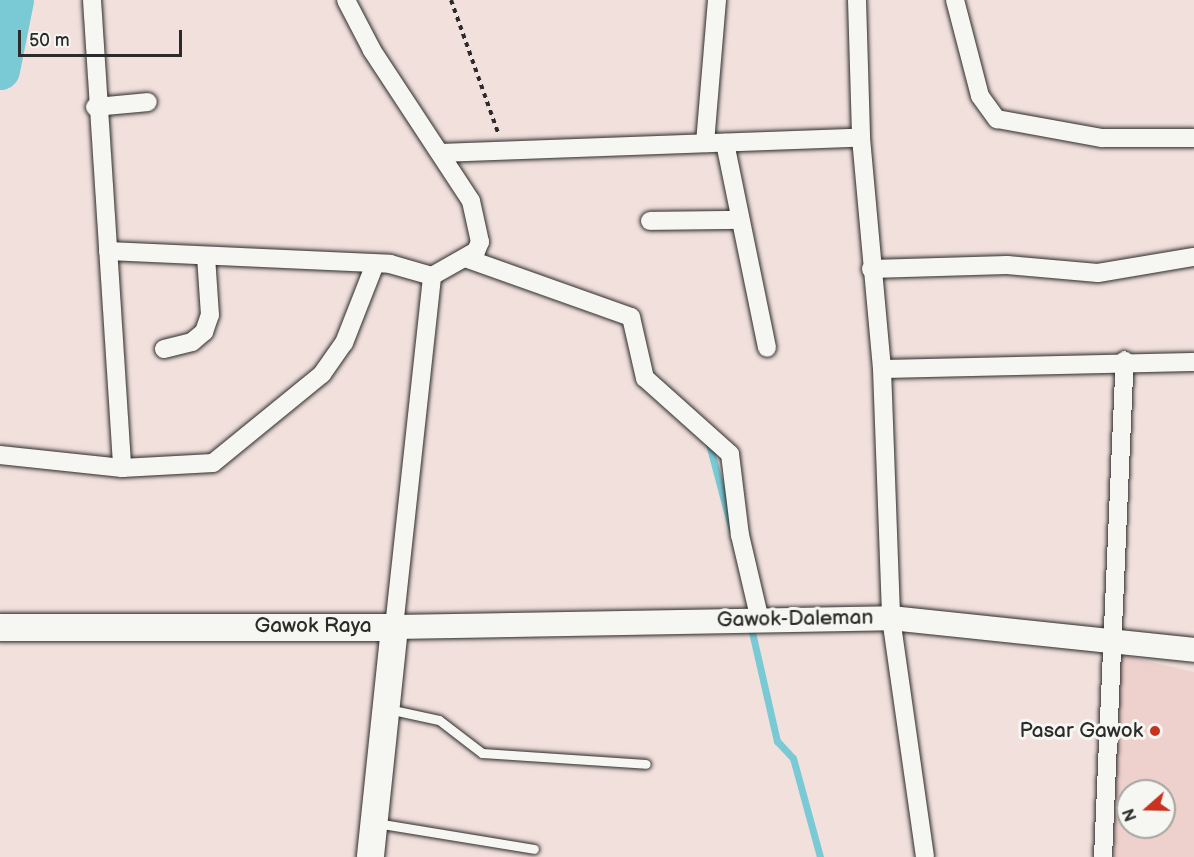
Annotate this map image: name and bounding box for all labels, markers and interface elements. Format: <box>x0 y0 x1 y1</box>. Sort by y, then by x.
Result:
scale bar <box>21 18 184 56</box>
text: 50 m <box>29 30 70 51</box>
street label: Gawok-Daleman <box>717 605 873 633</box>
street label: Gawok Raya <box>254 613 372 639</box>
place label: Pasar Gawok <box>1019 718 1143 744</box>
marker: Pasar Gawok <box>1148 724 1162 738</box>
north arrow <box>1116 779 1176 839</box>
text: N <box>1120 806 1141 824</box>

